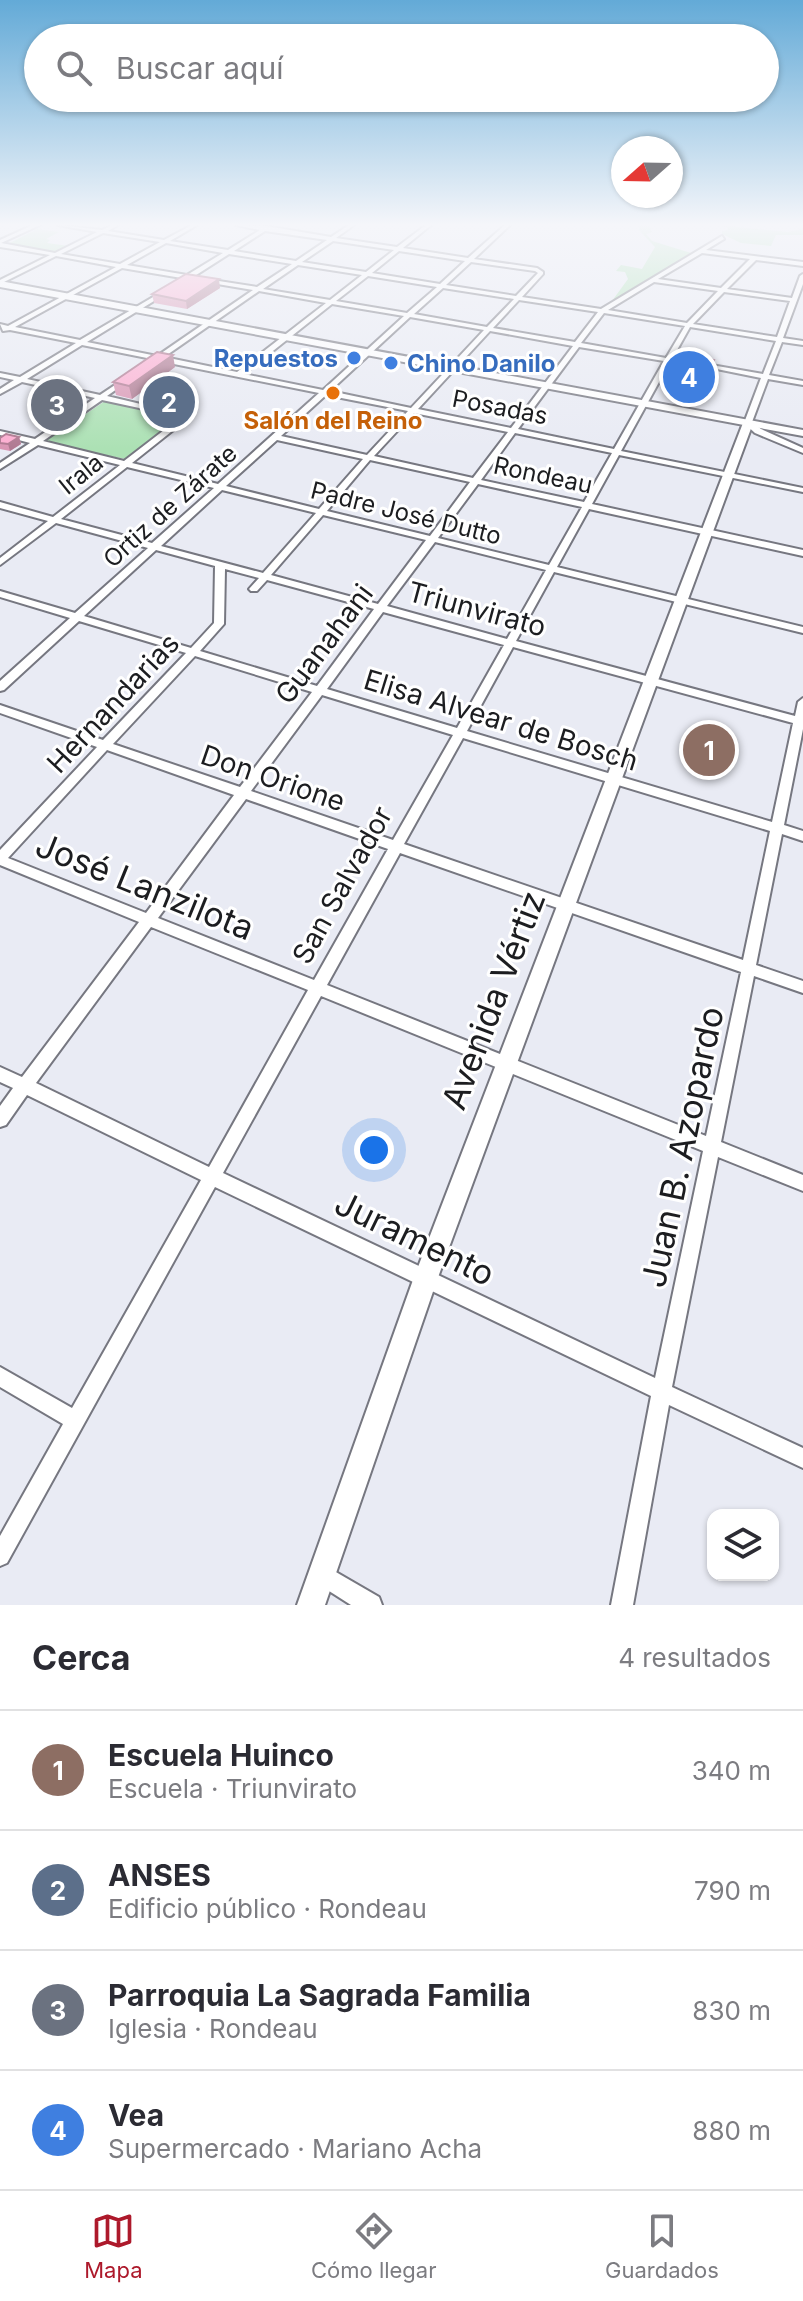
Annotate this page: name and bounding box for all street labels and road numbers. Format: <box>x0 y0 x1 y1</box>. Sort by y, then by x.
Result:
street label: Posadas <box>450 384 550 430</box>
street label: Ortiz de Zárate <box>97 438 243 574</box>
street label: Irala <box>53 448 109 500</box>
street label: Rondeau <box>491 450 595 500</box>
street label: Padre José Dutto <box>308 475 504 551</box>
street label: Triunvirato <box>404 574 550 644</box>
street label: Guanahani <box>268 577 380 711</box>
street label: Hernandarias <box>40 626 186 780</box>
street label: Elisa Alvear de Bosch <box>360 662 642 778</box>
street label: Don Orione <box>196 737 350 819</box>
street label: San Salvador <box>285 800 399 970</box>
street label: José Lanzilota <box>30 824 260 948</box>
street label: Avenida Vértiz <box>433 885 553 1115</box>
street label: Juan B. Azopardo <box>632 1003 732 1291</box>
street label: Juramento <box>329 1182 501 1294</box>

